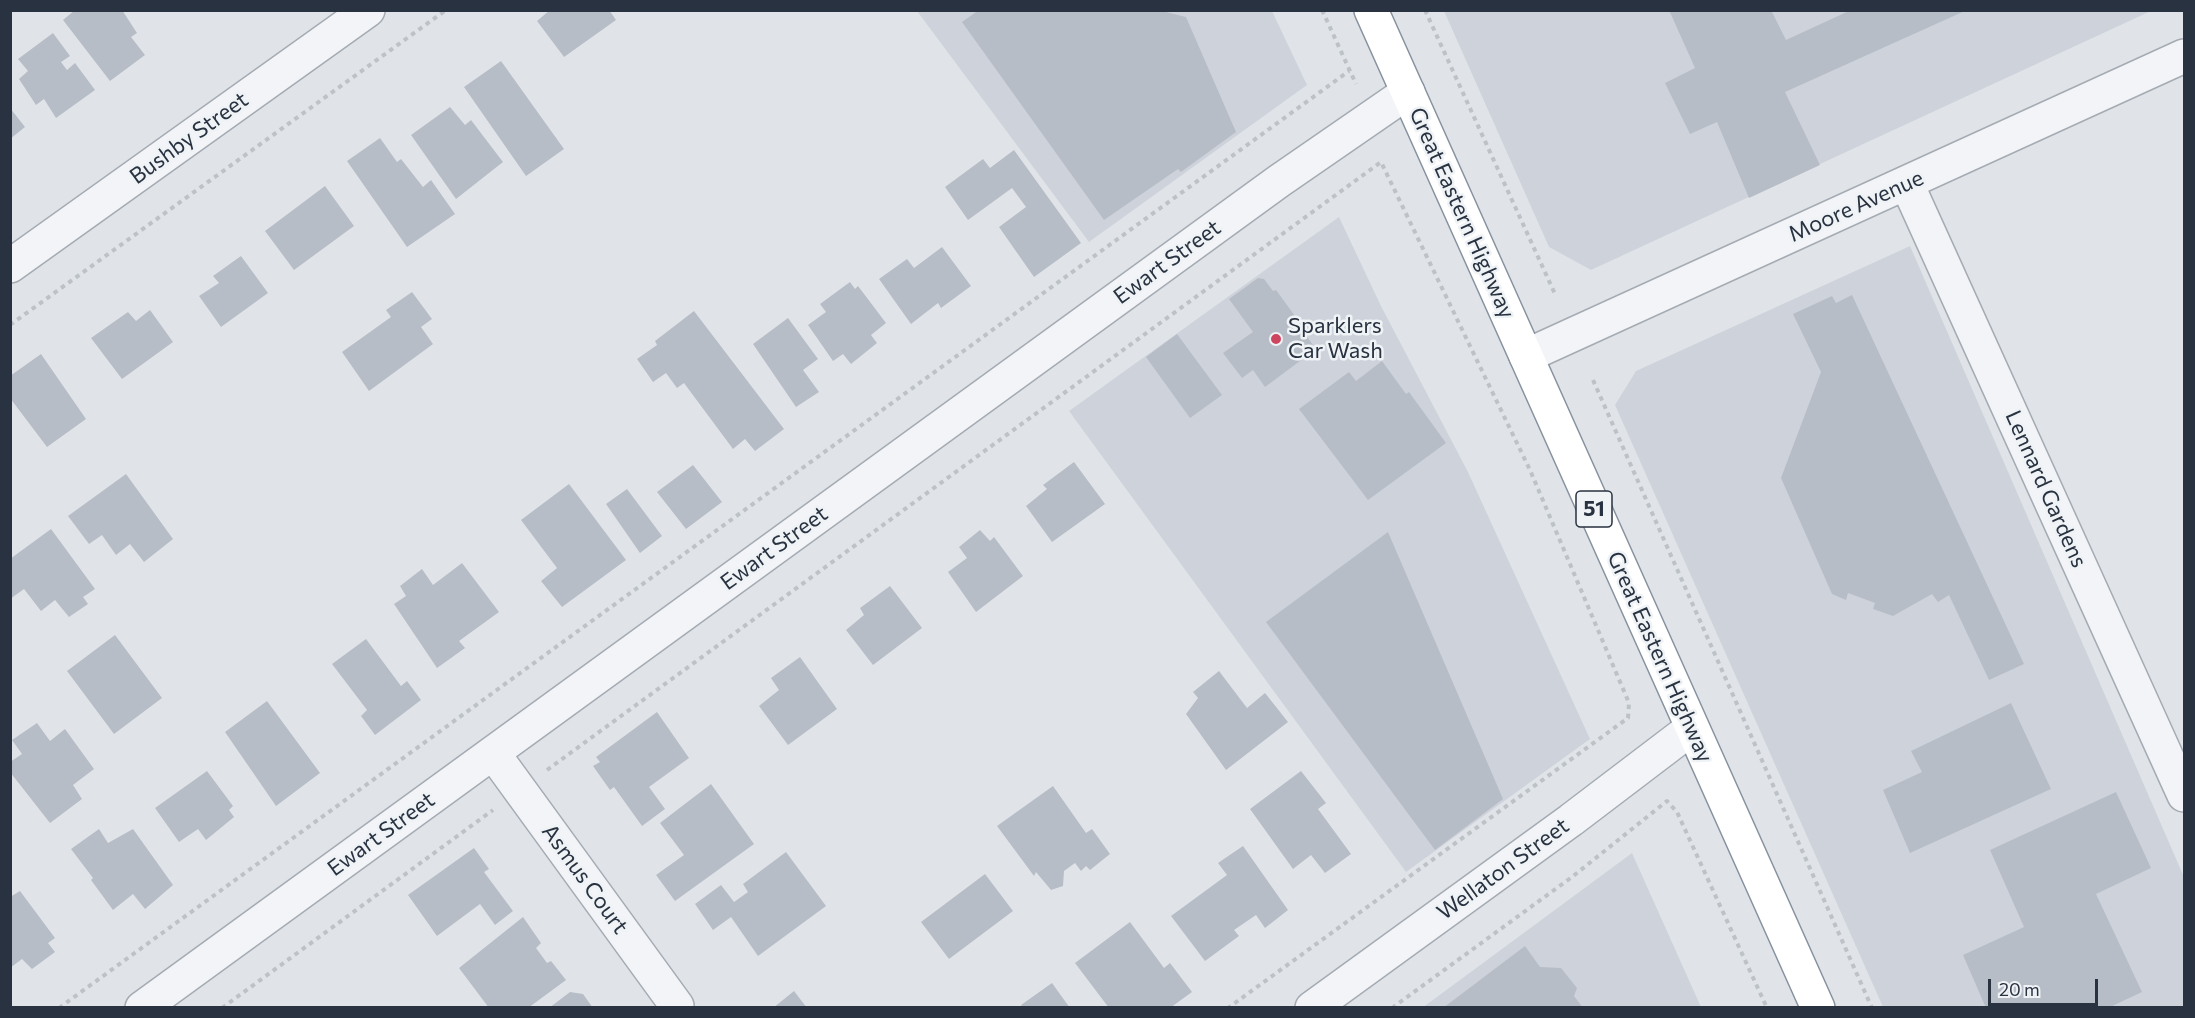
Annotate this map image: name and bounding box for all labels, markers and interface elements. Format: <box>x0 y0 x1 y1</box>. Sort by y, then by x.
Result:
street label: Bushby Street <box>125 86 253 190</box>
street label: Great Eastern Highway <box>1404 104 1520 322</box>
street label: Moore Avenue <box>1784 164 1928 248</box>
street label: Ewart Street <box>1108 214 1226 310</box>
place label: Sparklers Car Wash <box>1288 313 1383 364</box>
marker: Sparklers Car Wash <box>1269 332 1283 346</box>
street label: Lennard Gardens <box>2000 406 2092 572</box>
road number: 51 <box>1576 491 1612 527</box>
street label: Ewart Street <box>715 500 833 596</box>
street label: Great Eastern Highway <box>1602 548 1718 766</box>
street label: Ewart Street <box>322 786 440 882</box>
street label: Wellaton Street <box>1432 812 1574 926</box>
street label: Asmus Court <box>536 819 634 939</box>
scale bar <box>1991 967 2100 1005</box>
text: 20 m <box>1999 978 2040 1000</box>

